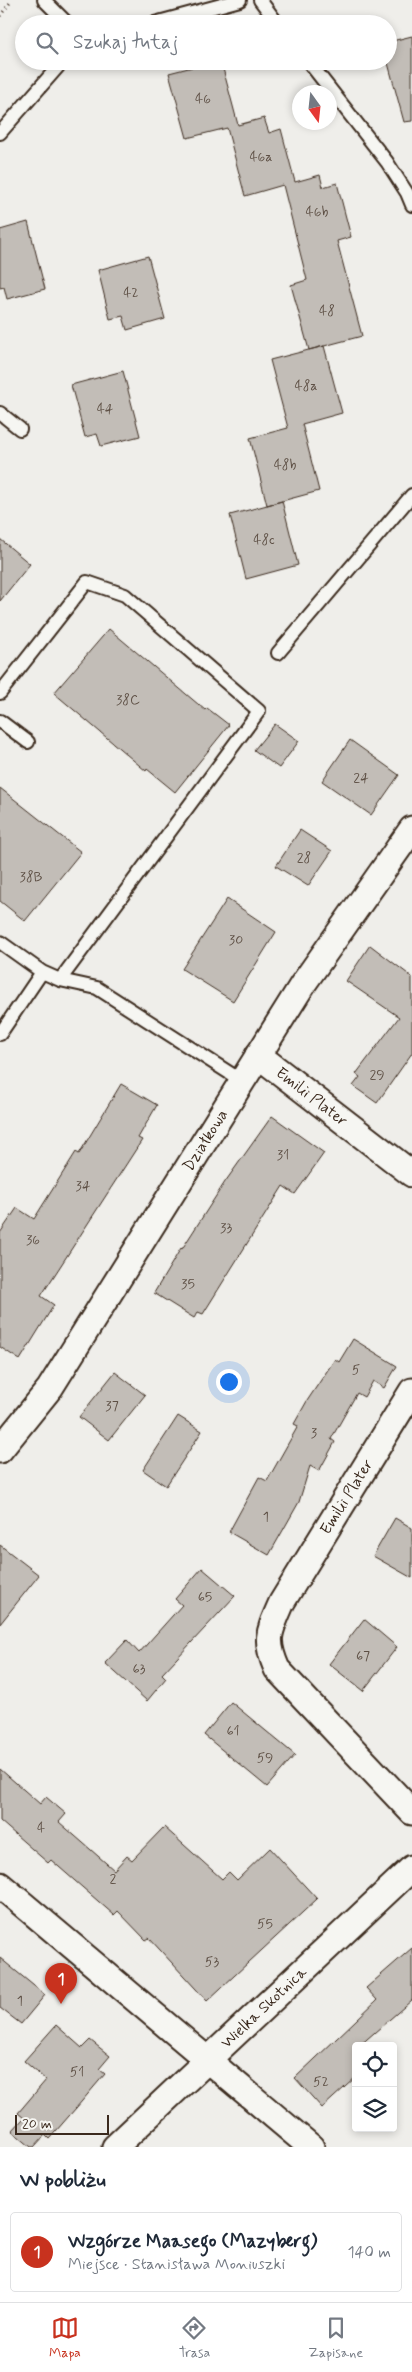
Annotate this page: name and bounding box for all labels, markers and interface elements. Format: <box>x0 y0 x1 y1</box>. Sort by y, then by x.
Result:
search box <box>15 15 397 70</box>
icon: search <box>33 29 61 57</box>
text: Szukaj tutaj <box>73 30 178 55</box>
north arrow <box>292 85 337 130</box>
house number: 46 <box>195 90 211 108</box>
house number: 46a <box>249 148 273 166</box>
house number: 46b <box>306 203 328 221</box>
house number: 42 <box>123 284 139 302</box>
house number: 48 <box>319 302 335 320</box>
house number: 48a <box>294 377 318 395</box>
house number: 44 <box>97 400 114 418</box>
house number: 48b <box>274 456 296 474</box>
house number: 48c <box>253 531 275 549</box>
house number: 38C <box>116 691 140 709</box>
house number: 24 <box>353 769 369 787</box>
house number: 28 <box>297 849 311 867</box>
house number: 38B <box>20 868 43 886</box>
house number: 30 <box>229 931 243 949</box>
street label: Emilii Plater <box>272 1062 352 1131</box>
house number: 29 <box>369 1066 385 1084</box>
street label: Działkowa <box>178 1105 233 1175</box>
house number: 31 <box>277 1146 289 1164</box>
house number: 34 <box>76 1177 91 1195</box>
house number: 33 <box>220 1219 232 1237</box>
house number: 36 <box>26 1231 40 1249</box>
house number: 35 <box>181 1275 195 1293</box>
house number: 5 <box>352 1361 360 1379</box>
your location <box>216 1369 242 1395</box>
house number: 37 <box>105 1397 119 1415</box>
house number: 3 <box>311 1424 317 1442</box>
street label: Emilii Plater <box>316 1455 379 1539</box>
house number: 1 <box>263 1508 269 1526</box>
house number: 65 <box>198 1588 212 1606</box>
house number: 67 <box>356 1647 370 1665</box>
house number: 63 <box>132 1660 146 1678</box>
house number: 61 <box>226 1722 240 1740</box>
house number: 59 <box>257 1749 273 1767</box>
house number: 4 <box>37 1819 45 1837</box>
house number: 2 <box>110 1870 117 1888</box>
house number: 55 <box>257 1915 273 1933</box>
house number: 53 <box>205 1953 219 1971</box>
street label: Wielka Skotnica <box>216 1962 312 2053</box>
pin: 1 <box>45 1963 77 2004</box>
house number: 1 <box>17 1992 23 2010</box>
map controls <box>352 2042 397 2132</box>
button: locate <box>352 2042 397 2087</box>
house number: 51 <box>70 2063 84 2081</box>
house number: 52 <box>313 2073 329 2091</box>
button: layers <box>352 2087 397 2132</box>
scale bar <box>15 2112 109 2135</box>
text: 20 m <box>22 2115 52 2133</box>
text: W pobliżu <box>20 2166 106 2194</box>
text: Wzgórze Maasego (Mazyberg) <box>68 2229 317 2254</box>
text: 1 <box>33 2242 41 2263</box>
text: 140 m <box>347 2242 391 2263</box>
text: Miejsce · Stanisława Moniuszki <box>68 2254 285 2275</box>
tab: Mapa <box>49 2314 81 2362</box>
tab: Trasa <box>179 2314 210 2362</box>
tab: Zapisane <box>308 2314 363 2362</box>

